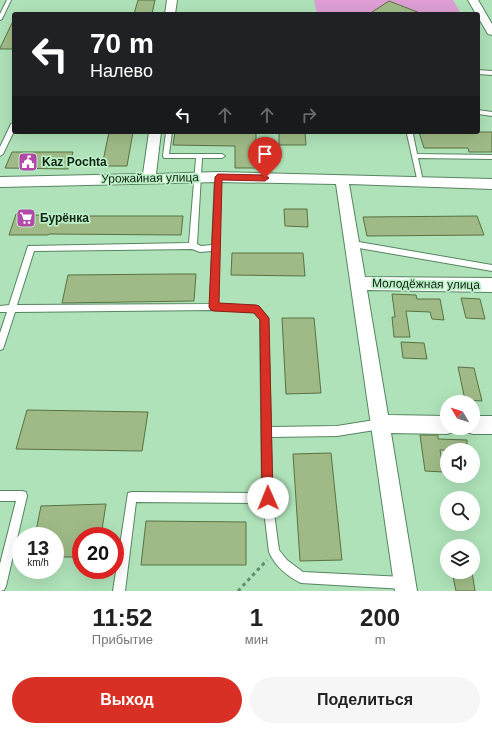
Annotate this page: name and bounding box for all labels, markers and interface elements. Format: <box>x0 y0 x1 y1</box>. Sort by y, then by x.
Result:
icon: left <box>24 28 76 80</box>
text: 70 m <box>90 28 154 59</box>
text: Налево <box>90 61 153 81</box>
icon: left <box>172 104 194 126</box>
icon: ahead <box>214 104 236 126</box>
icon: ahead <box>256 104 278 126</box>
icon: right <box>298 104 320 126</box>
pin <box>248 137 282 178</box>
icon: arrive <box>254 143 276 165</box>
public building icon: Kaz Pochta <box>17 151 39 173</box>
place label: Kaz Pochta <box>42 155 107 169</box>
street label: Урожайная улица <box>101 170 199 186</box>
supermarket icon: Бурёнка <box>15 207 37 229</box>
place label: Бурёнка <box>40 211 89 225</box>
street label: Молодёжная улица <box>372 276 480 292</box>
north arrow <box>440 395 480 435</box>
map controls <box>440 395 480 579</box>
button: sound <box>440 443 480 483</box>
position arrow <box>247 477 289 519</box>
button: search <box>440 491 480 531</box>
speed limit sign: 20 <box>72 527 124 579</box>
text: 13 <box>27 537 49 559</box>
button: layers <box>440 539 480 579</box>
text: km/h <box>27 557 49 568</box>
text: 11:52 <box>92 604 152 631</box>
text: 1 <box>250 604 263 631</box>
text: 200 <box>360 604 400 631</box>
text: Прибытие <box>92 632 153 647</box>
text: мин <box>245 632 268 647</box>
text: m <box>375 632 385 647</box>
button: Выход <box>12 677 242 723</box>
button: Поделиться <box>250 677 480 723</box>

